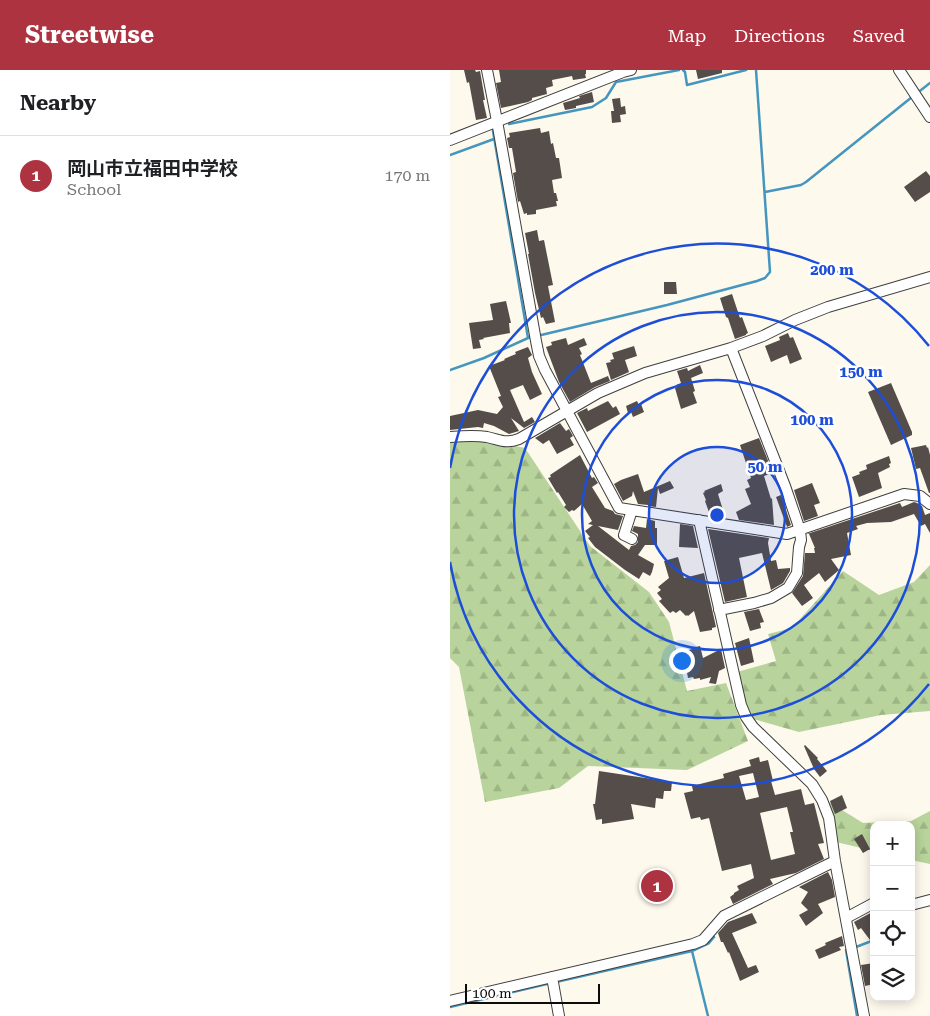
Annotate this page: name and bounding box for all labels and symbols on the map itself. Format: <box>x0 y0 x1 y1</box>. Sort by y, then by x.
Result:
text: 200 m <box>810 261 854 279</box>
text: 150 m <box>839 363 883 381</box>
text: 100 m <box>790 411 834 429</box>
text: 50 m <box>747 458 783 476</box>
centre of rings <box>708 506 726 524</box>
your location <box>669 648 695 674</box>
pin: 1 <box>641 867 673 905</box>
scale bar <box>465 981 600 1004</box>

